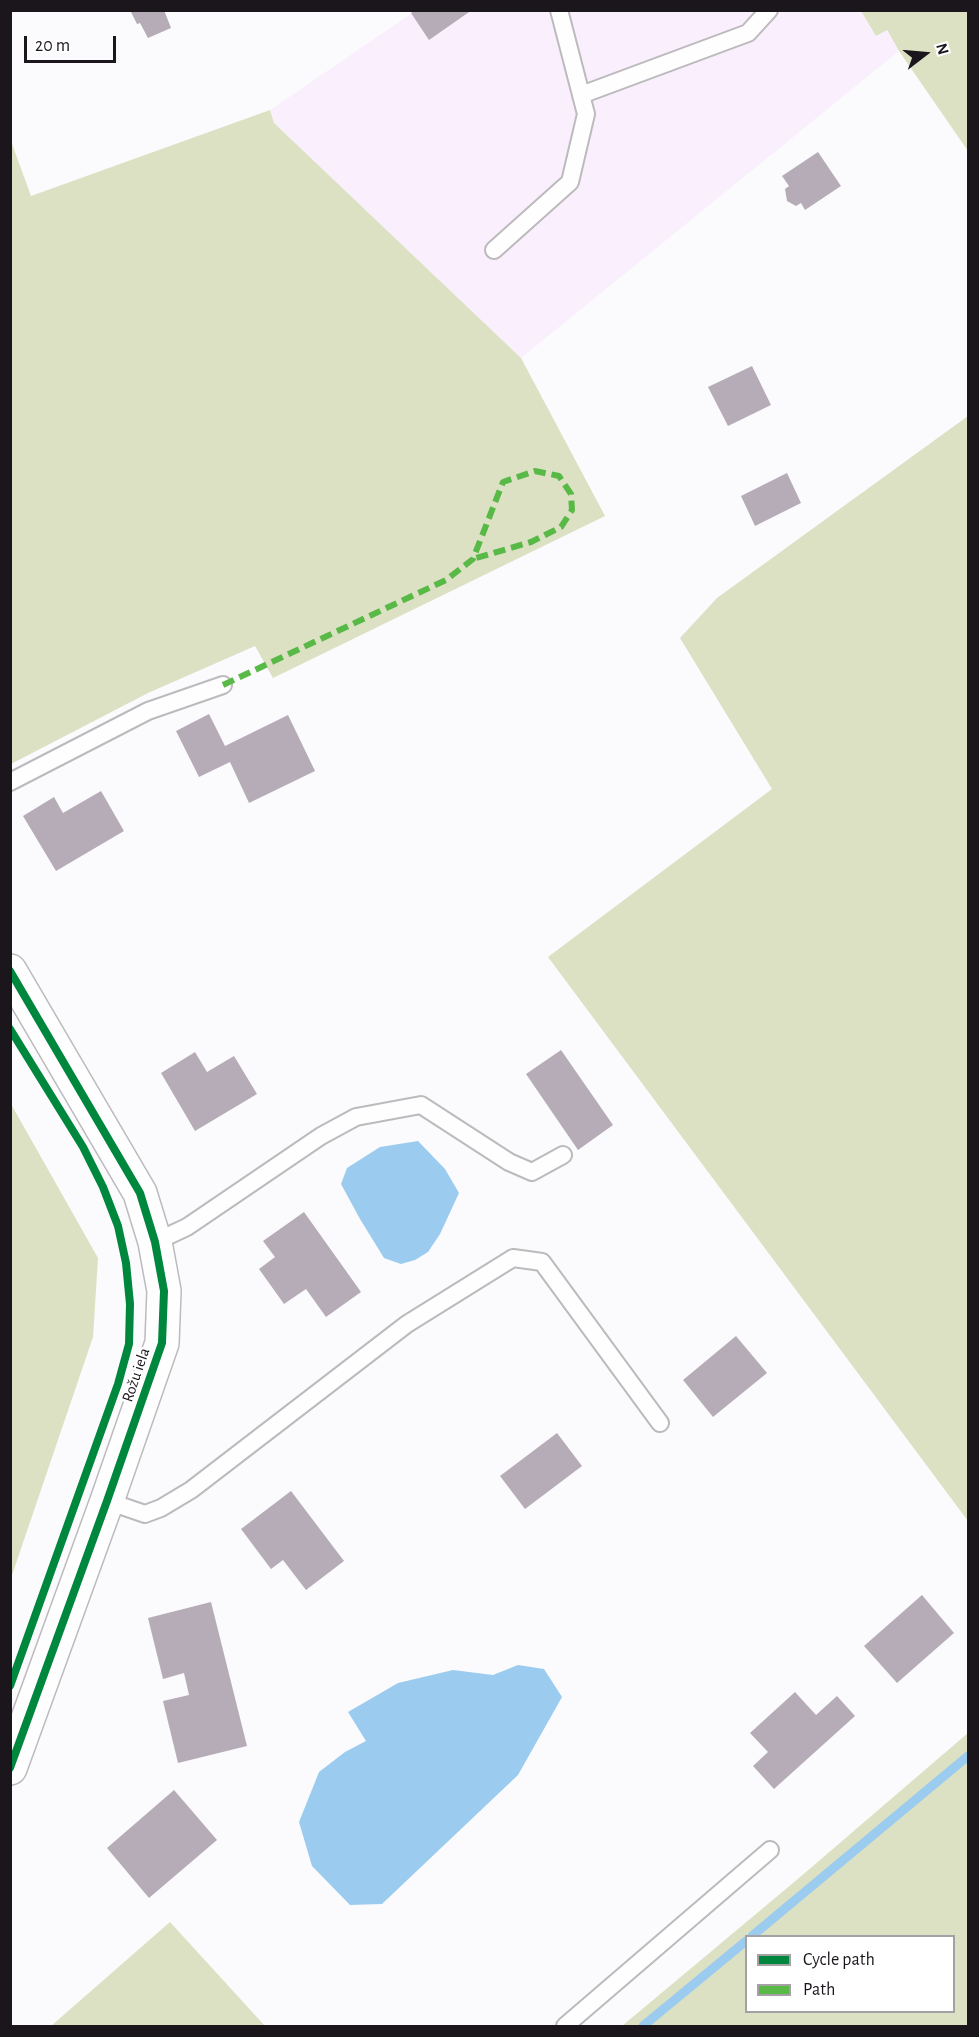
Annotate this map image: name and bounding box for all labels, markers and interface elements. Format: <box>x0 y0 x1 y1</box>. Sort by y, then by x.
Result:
scale bar <box>27 24 118 62</box>
north arrow <box>895 24 955 84</box>
text: 20 m <box>35 37 70 55</box>
text: N <box>933 41 952 57</box>
street label: Rožu iela <box>118 1345 154 1405</box>
legend <box>745 1935 955 2013</box>
text: Cycle path <box>803 1951 875 1969</box>
text: Path <box>803 1981 835 1999</box>

